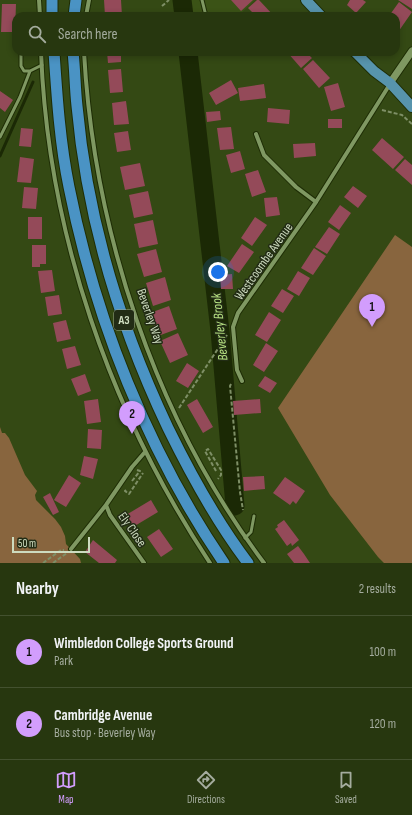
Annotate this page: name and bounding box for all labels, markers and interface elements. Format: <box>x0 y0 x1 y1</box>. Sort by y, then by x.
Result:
search box <box>12 12 400 56</box>
icon: search <box>26 23 48 45</box>
text: Search here <box>58 25 118 44</box>
street label: Westcoombe Avenue <box>231 220 296 303</box>
your location <box>208 262 228 282</box>
street label: Beverley Way <box>133 287 167 346</box>
water label: Beverley Brook <box>207 292 231 362</box>
pin: 1 <box>359 294 385 327</box>
road number: A3 <box>114 310 134 330</box>
pin: 2 <box>119 401 145 434</box>
street label: Ely Close <box>114 509 150 550</box>
scale bar <box>12 535 90 554</box>
text: 50 m <box>18 537 36 550</box>
text: Nearby <box>16 579 59 599</box>
text: 2 results <box>359 581 396 597</box>
text: Wimbledon College Sports Ground <box>54 634 234 653</box>
text: 1 <box>26 644 32 660</box>
text: 100 m <box>369 644 396 660</box>
text: Park <box>54 653 73 669</box>
text: Cambridge Avenue <box>54 706 152 725</box>
text: 2 <box>26 716 32 732</box>
text: 120 m <box>370 716 396 732</box>
text: Bus stop · Beverley Way <box>54 725 155 741</box>
tab: Map <box>55 769 77 806</box>
tab: Directions <box>187 769 225 806</box>
tab: Saved <box>335 769 357 806</box>

